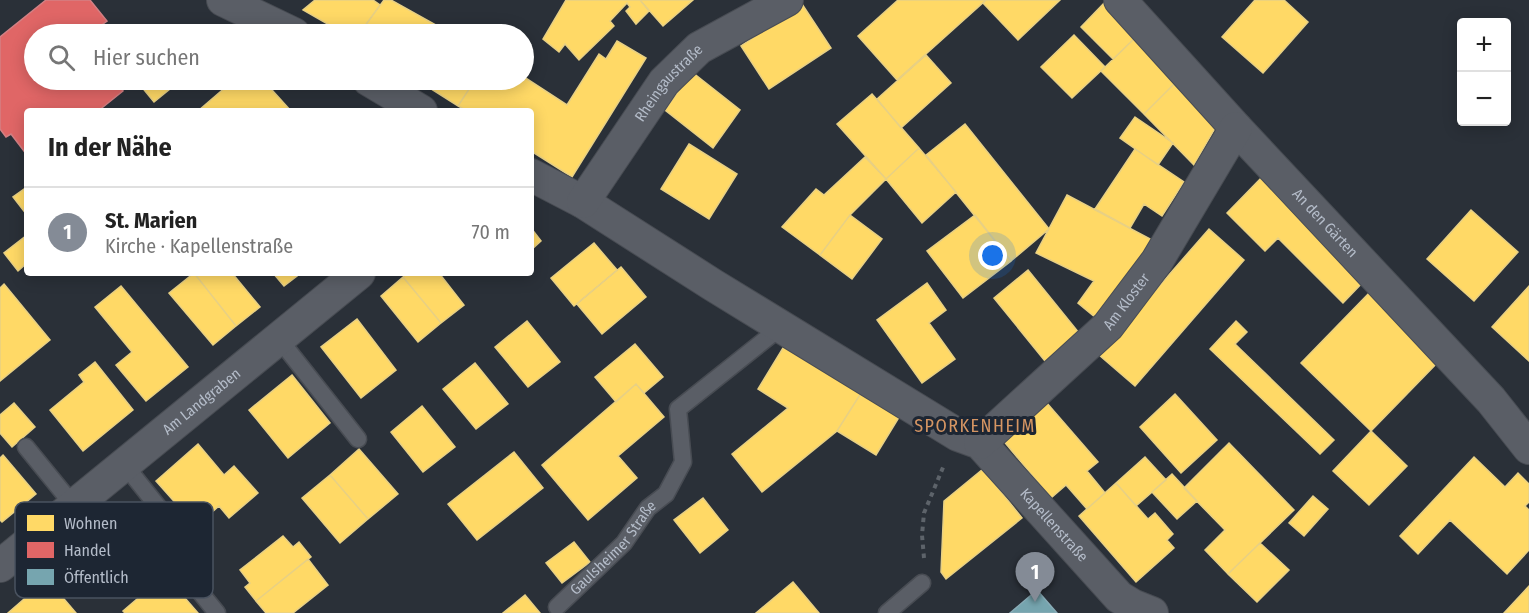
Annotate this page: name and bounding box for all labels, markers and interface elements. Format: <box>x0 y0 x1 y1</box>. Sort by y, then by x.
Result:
map controls <box>1457 18 1511 126</box>
button: + <box>1457 18 1511 72</box>
search box <box>24 24 534 90</box>
icon: search <box>45 41 78 74</box>
street label: Rheingaustraße <box>631 41 706 125</box>
text: Hier suchen <box>93 44 200 71</box>
button: − <box>1457 72 1511 126</box>
text: In der Nähe <box>48 132 172 163</box>
street label: An den Gärten <box>1289 185 1362 261</box>
text: St. Marien <box>105 207 197 234</box>
text: 1 <box>63 220 72 244</box>
text: 70 m <box>472 220 510 244</box>
text: Kirche · Kapellenstraße <box>105 234 293 258</box>
your location <box>978 241 1007 270</box>
street label: Am Kloster <box>1099 269 1154 334</box>
street label: Am Landgraben <box>159 364 244 439</box>
district label: SPORKENHEIM <box>914 415 1036 437</box>
street label: Kapellenstraße <box>1016 485 1092 565</box>
street label: Gaulsheimer Straße <box>566 496 659 599</box>
legend <box>15 502 213 598</box>
text: Wohnen <box>64 514 117 533</box>
text: Handel <box>64 541 111 560</box>
pin: 1 <box>1016 552 1054 602</box>
text: Öffentlich <box>64 568 129 587</box>

